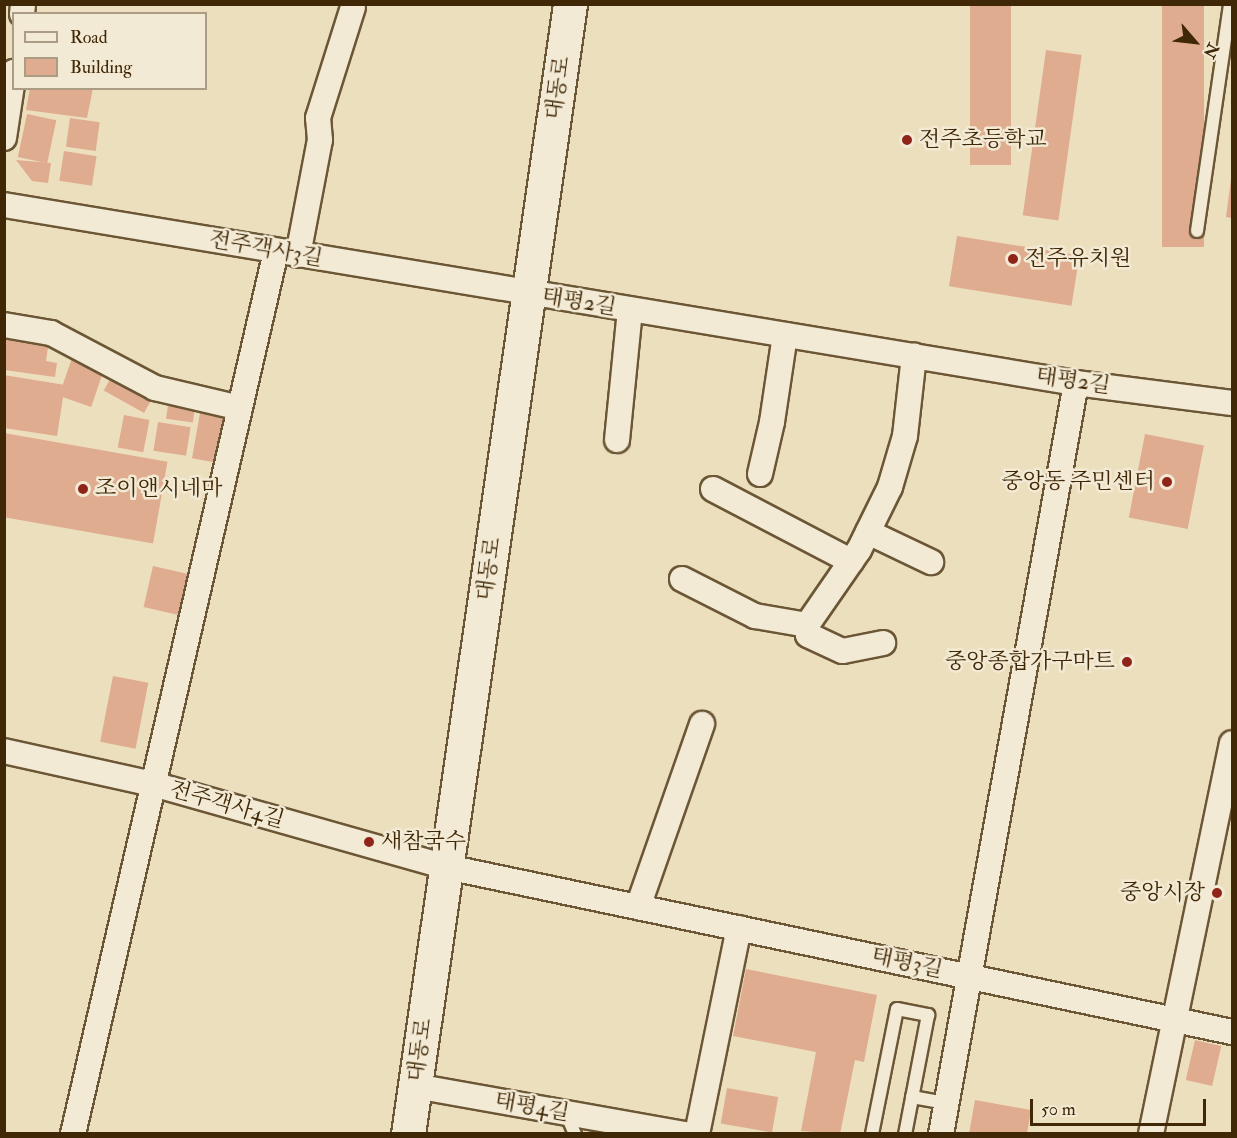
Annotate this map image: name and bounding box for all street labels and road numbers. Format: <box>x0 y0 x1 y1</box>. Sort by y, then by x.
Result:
street label: 대동로 <box>540 55 576 121</box>
street label: 전주객사3길 <box>207 226 325 272</box>
street label: 태평2길 <box>540 283 618 321</box>
street label: 태평2길 <box>1034 363 1112 399</box>
street label: 대동로 <box>471 536 507 602</box>
street label: 전주객사4길 <box>167 776 287 834</box>
street label: 태평3길 <box>869 943 945 983</box>
street label: 대동로 <box>402 1017 438 1083</box>
street label: 태평4길 <box>492 1087 572 1127</box>

